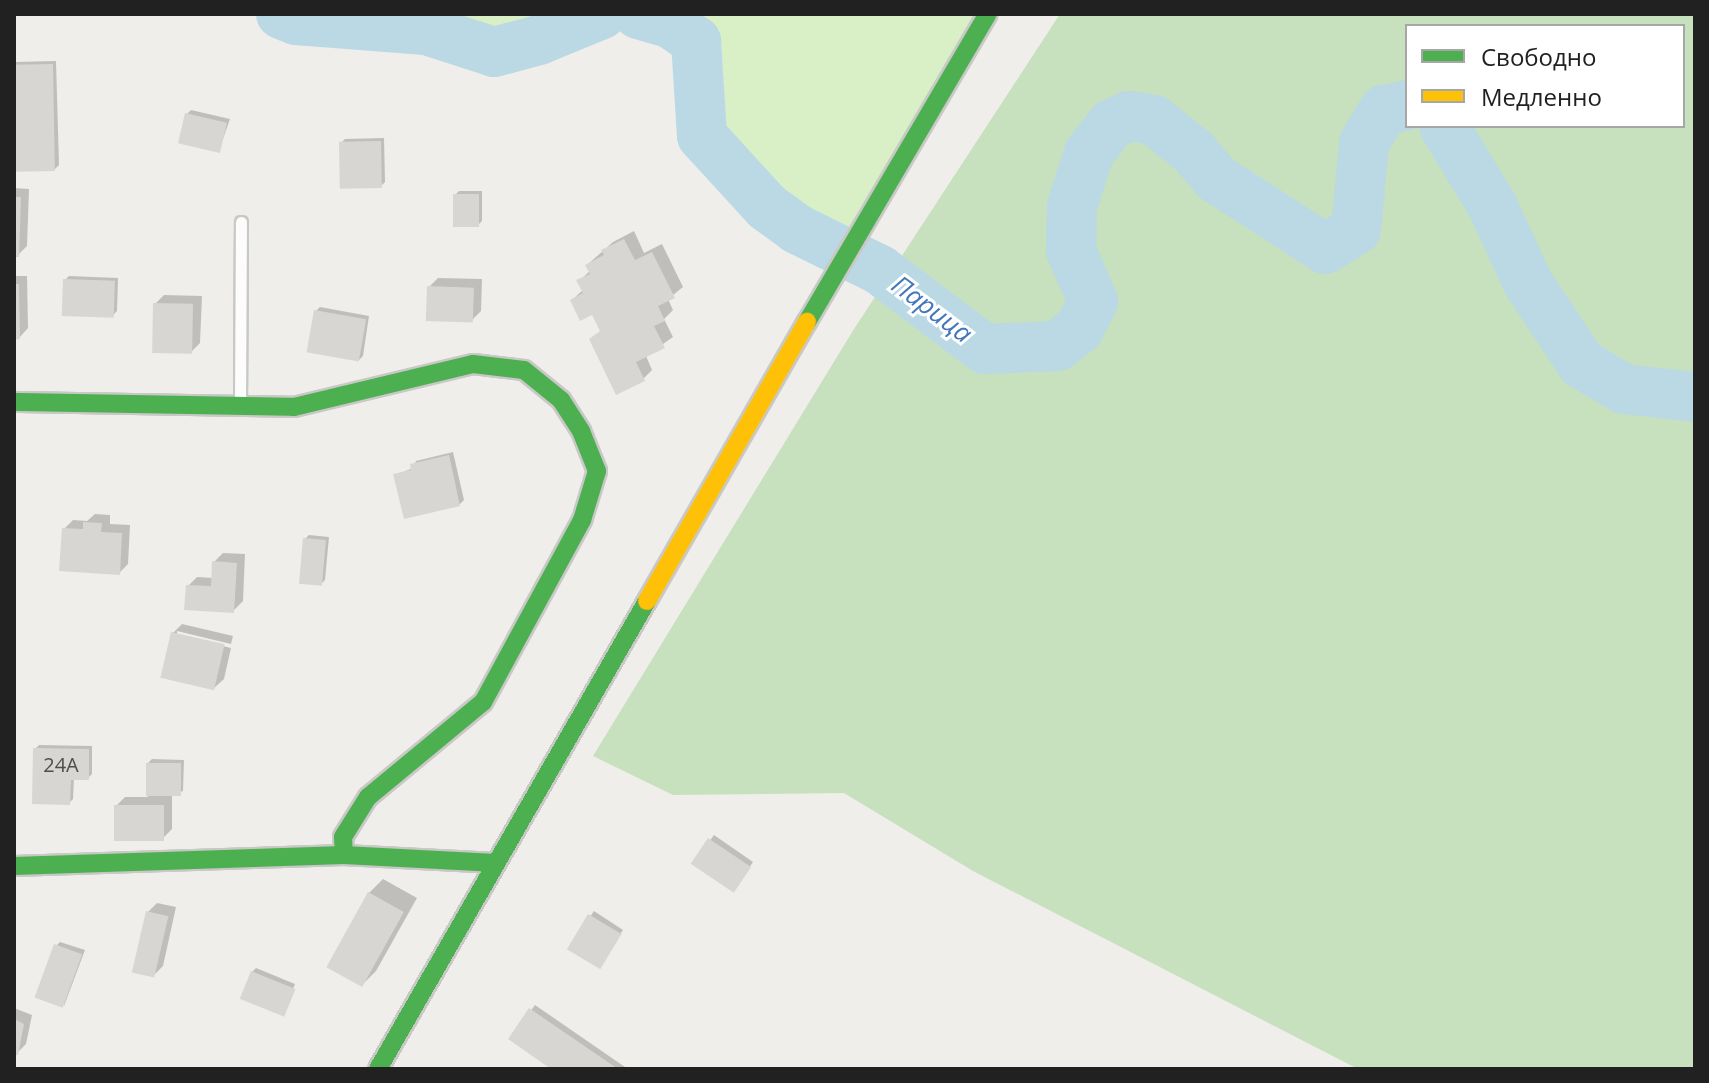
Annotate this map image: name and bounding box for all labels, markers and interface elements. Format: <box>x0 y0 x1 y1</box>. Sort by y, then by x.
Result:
legend <box>1405 24 1685 128</box>
text: Свободно <box>1481 40 1596 73</box>
text: Медленно <box>1481 80 1602 113</box>
water label: Парица <box>886 269 978 349</box>
house number: 24А <box>43 752 79 776</box>

